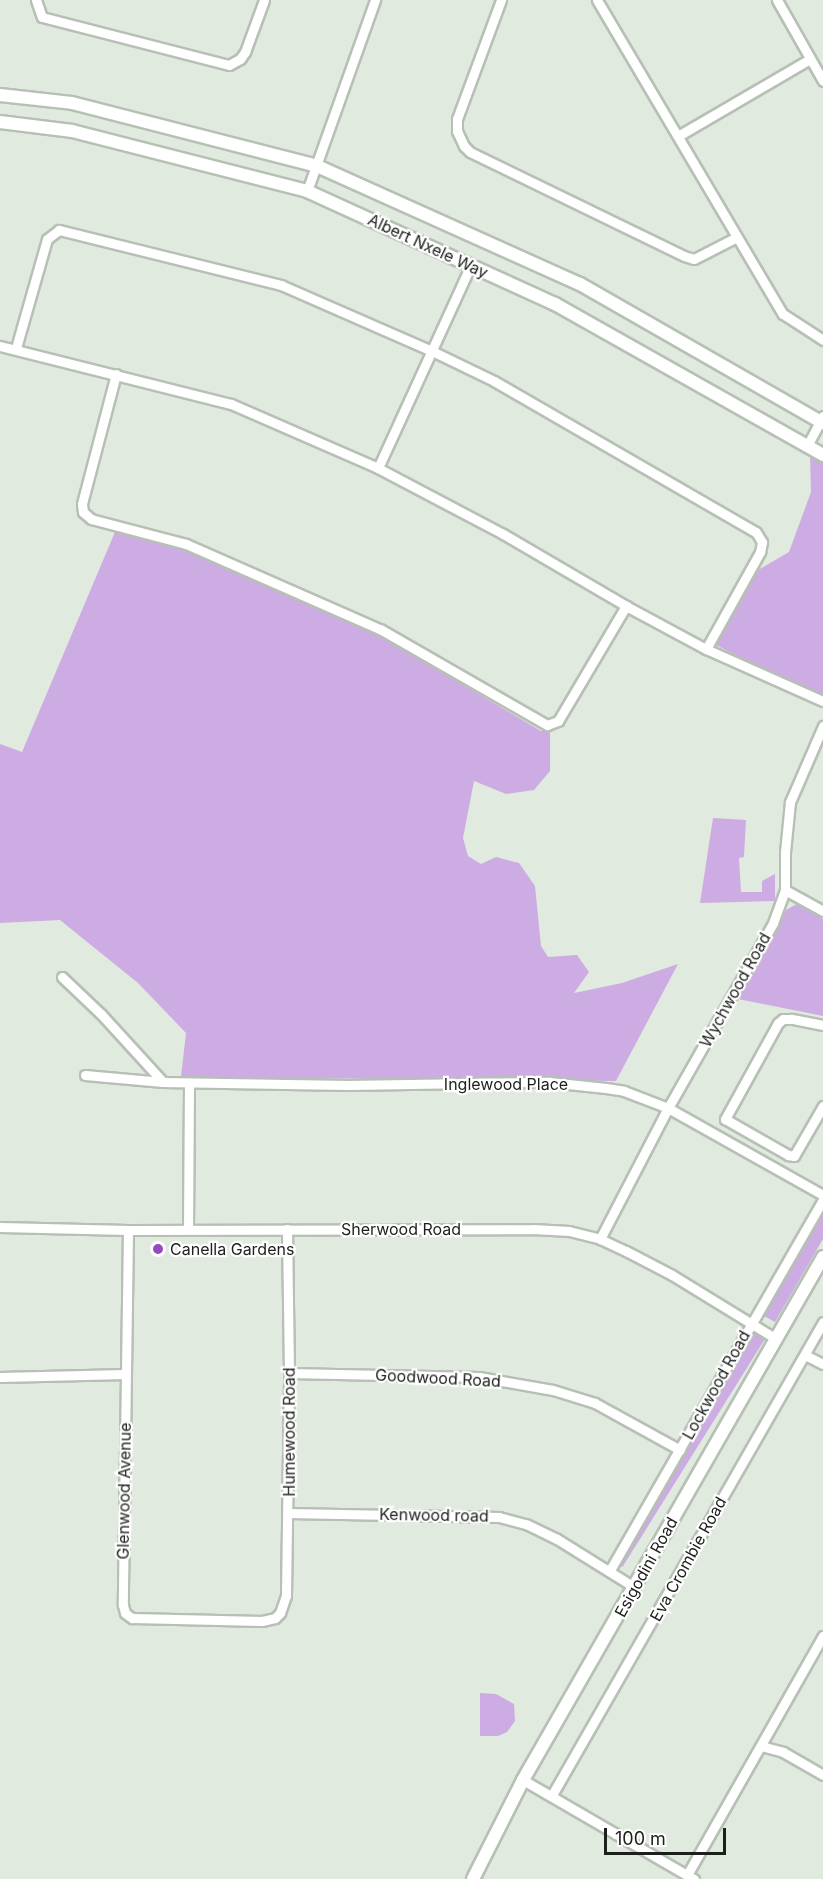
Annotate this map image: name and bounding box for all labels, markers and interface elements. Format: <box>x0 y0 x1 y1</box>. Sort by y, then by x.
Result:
street label: Albert Nxele Way <box>365 210 491 282</box>
street label: Wychwood Road <box>696 929 774 1051</box>
street label: Inglewood Place <box>444 1074 568 1094</box>
street label: Sherwood Road <box>341 1219 461 1239</box>
place label: Canella Gardens <box>170 1239 294 1259</box>
marker: Canella Gardens <box>151 1242 165 1256</box>
street label: Lockwood Road <box>678 1327 754 1443</box>
street label: Goodwood Road <box>375 1365 501 1391</box>
street label: Humewood Road <box>279 1367 299 1497</box>
street label: Glenwood Avenue <box>113 1422 135 1560</box>
street label: Eva Crombie Road <box>646 1493 730 1625</box>
street label: Kenwood road <box>379 1504 489 1526</box>
street label: Esigodini Road <box>611 1514 681 1620</box>
scale bar <box>607 1816 728 1854</box>
text: 100 m <box>615 1828 666 1849</box>

